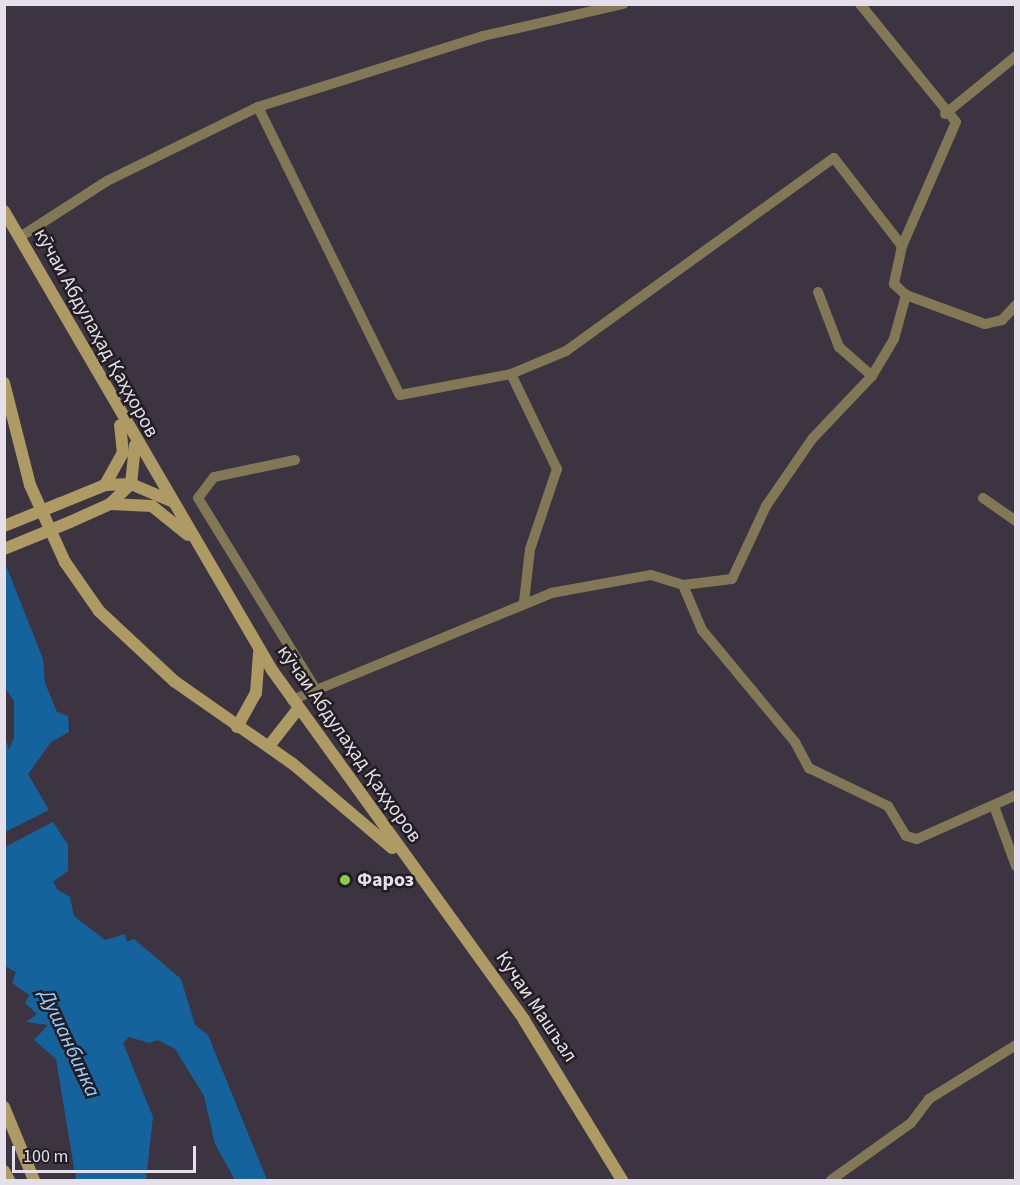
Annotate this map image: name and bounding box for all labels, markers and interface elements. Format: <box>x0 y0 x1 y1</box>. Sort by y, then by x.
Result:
street label: кӯчаи Абдулаҳад Қаҳҳоров <box>28 224 164 442</box>
street label: кӯчаи Абдулаҳад Қаҳҳоров <box>272 641 426 847</box>
place label: Фароз <box>357 868 414 892</box>
marker: Фароз <box>338 873 352 887</box>
street label: Кучаи Машъал <box>490 947 582 1067</box>
water label: Душанбинка <box>34 985 106 1101</box>
scale bar <box>15 1134 200 1172</box>
text: 100 m <box>23 1144 68 1169</box>

